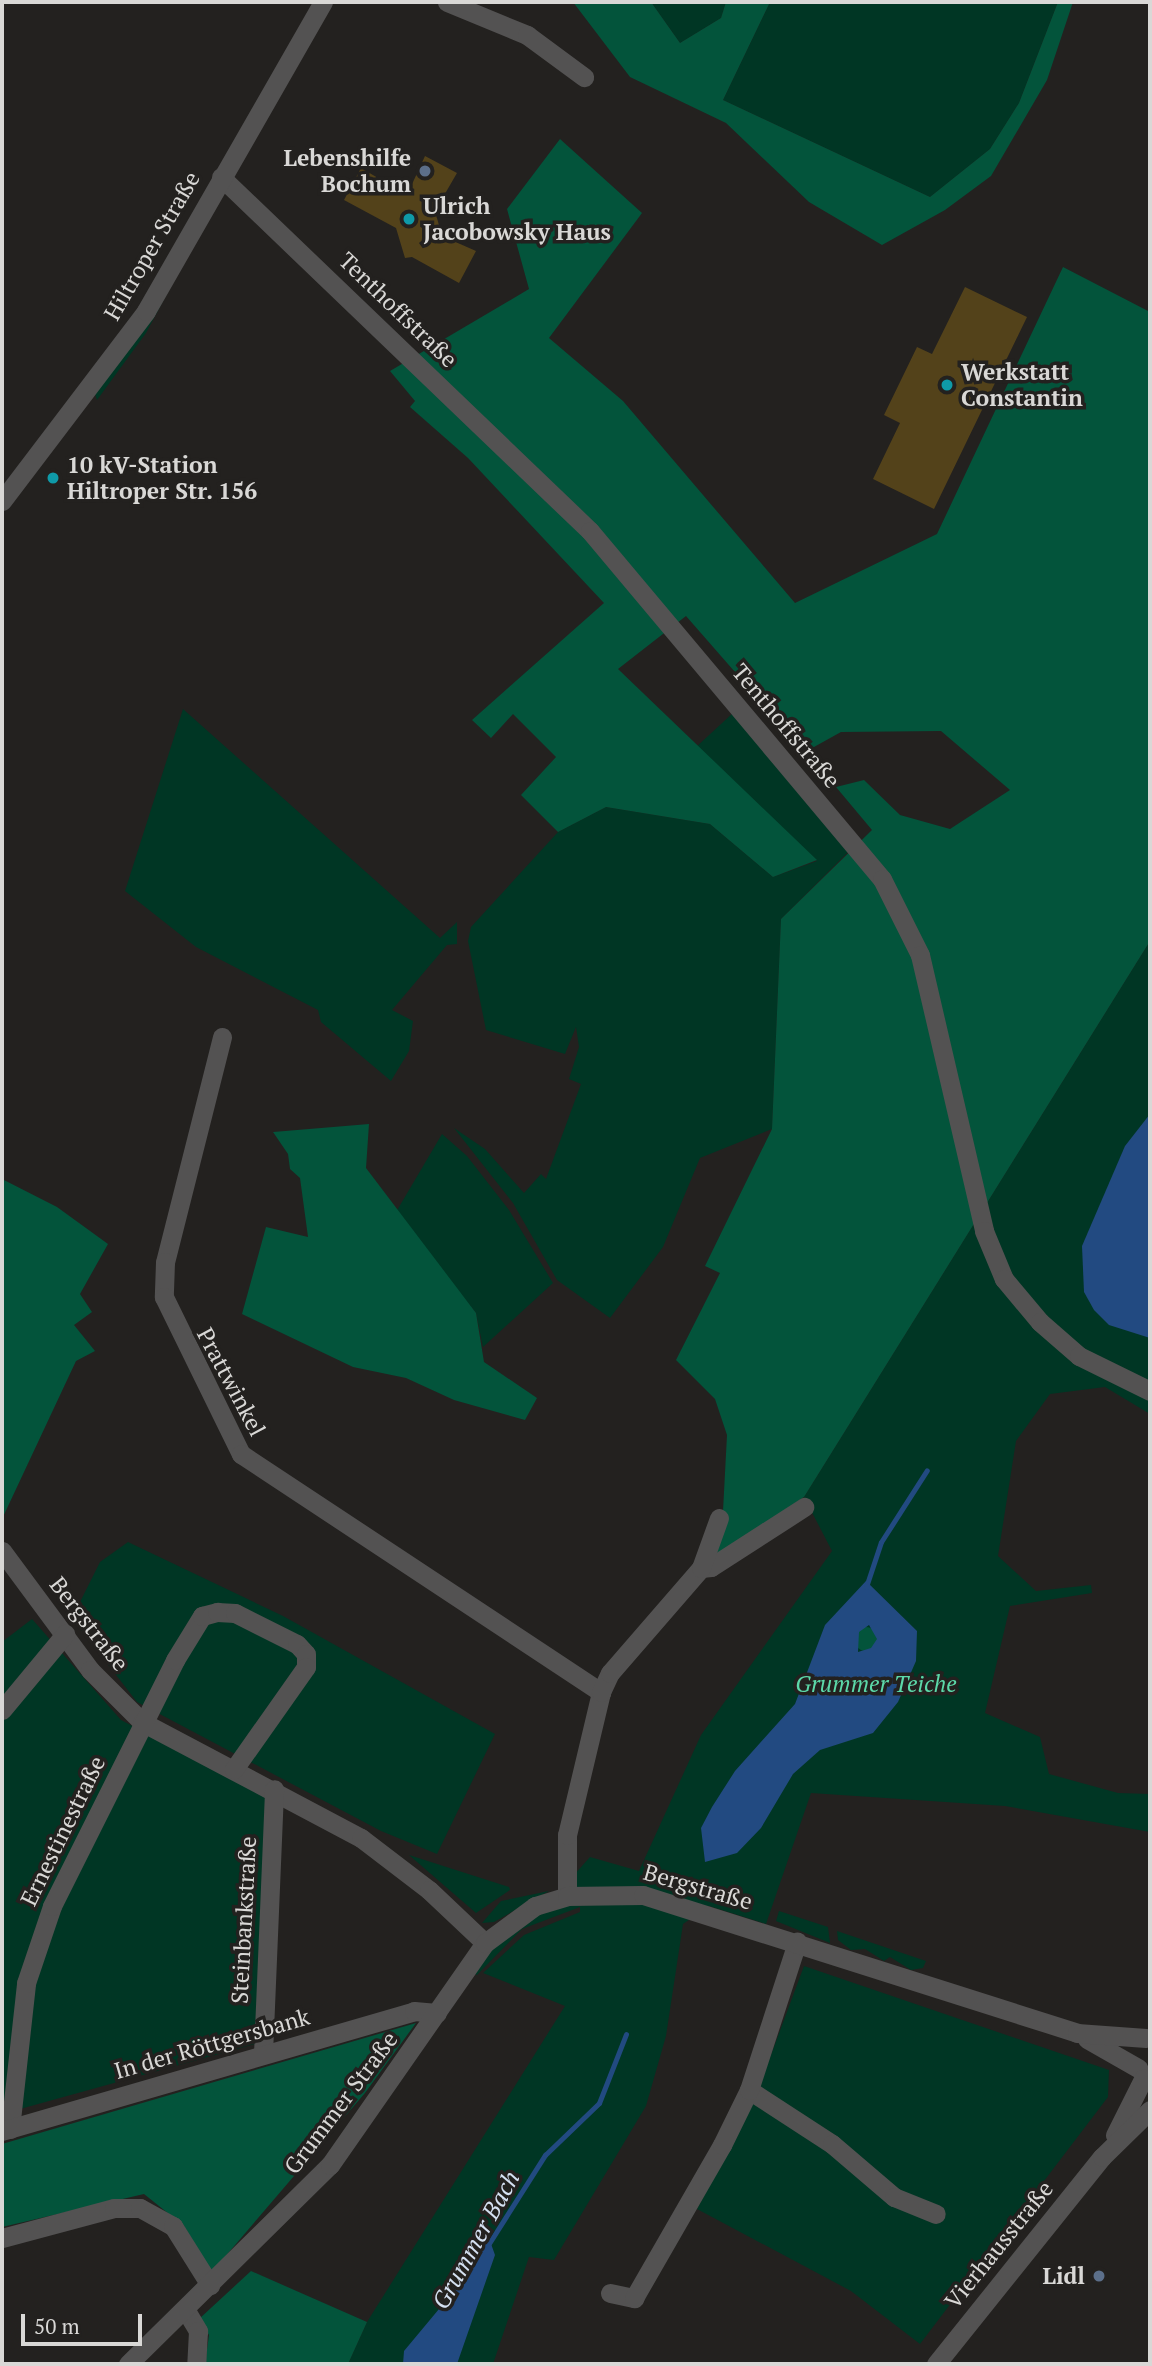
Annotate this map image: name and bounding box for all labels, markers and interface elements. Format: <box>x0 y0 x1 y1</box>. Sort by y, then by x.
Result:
place label: Lebenshilfe Bochum <box>284 144 411 198</box>
marker: Lebenshilfe Bochum <box>417 163 433 179</box>
street label: Hiltroper Straße <box>98 167 206 325</box>
place label: Ulrich Jacobowsky Haus <box>423 192 611 246</box>
marker: Ulrich Jacobowsky Haus <box>401 211 417 227</box>
street label: Tenthoffstraße <box>333 247 463 373</box>
place label: Werkstatt Constantin <box>961 358 1083 412</box>
marker: Werkstatt Constantin <box>939 377 955 393</box>
place label: 10 kV-Station Hiltroper Str. 156 <box>67 451 258 505</box>
marker: 10 kV-Station Hiltroper Str. 156 <box>45 470 61 486</box>
street label: Tenthoffstraße <box>726 658 846 794</box>
street label: Prattwinkel <box>191 1323 271 1441</box>
street label: Bergstraße <box>44 1571 134 1677</box>
park label: Grummer Teiche <box>795 1670 957 1698</box>
street label: Ernestinestraße <box>15 1752 111 1910</box>
street label: Steinbankstraße <box>226 1835 262 2005</box>
street label: Bergstraße <box>640 1858 756 1916</box>
street label: In der Röttgersbank <box>111 2003 313 2085</box>
street label: Grummer Straße <box>278 2026 404 2180</box>
water label: Grummer Bach <box>426 2166 526 2314</box>
street label: Vierhausstraße <box>939 2175 1059 2315</box>
place label: Lidl <box>1043 2262 1085 2290</box>
marker: Lidl <box>1091 2268 1107 2284</box>
scale bar <box>24 2300 145 2344</box>
text: 50 m <box>34 2312 80 2340</box>

